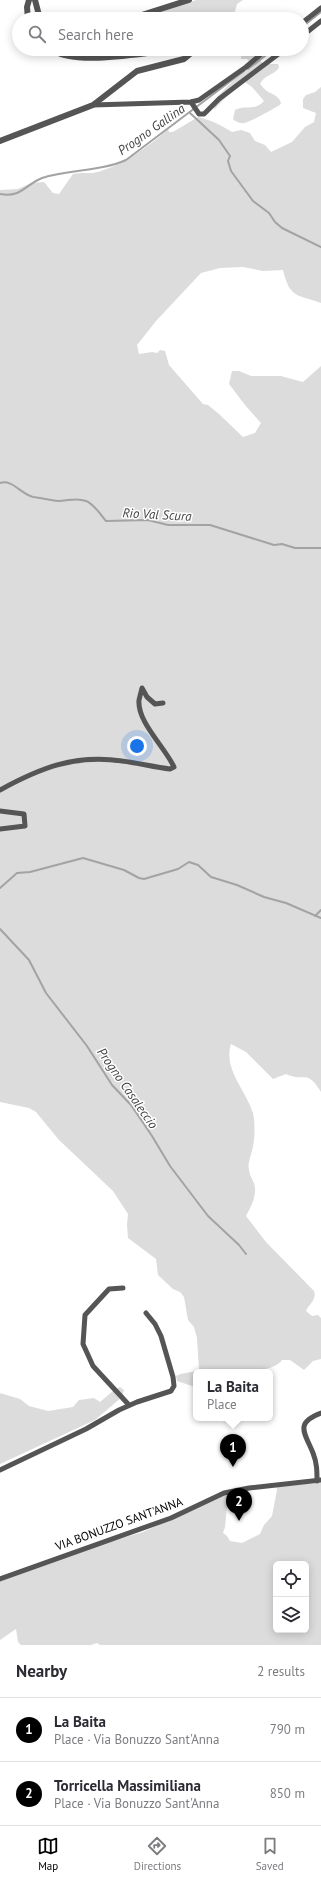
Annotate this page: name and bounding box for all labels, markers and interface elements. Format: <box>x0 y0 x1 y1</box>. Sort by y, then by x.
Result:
search box <box>12 12 309 56</box>
icon: search <box>26 23 48 45</box>
text: Search here <box>58 25 134 44</box>
water label: Progno Gallina <box>114 100 189 159</box>
water label: Rio Val Scura <box>122 504 193 525</box>
your location <box>127 736 147 756</box>
water label: Progno Casaleccio <box>93 1044 162 1133</box>
popup <box>193 1369 273 1421</box>
text: La Baita <box>207 1377 259 1396</box>
text: Place <box>207 1396 237 1413</box>
pin: 1 <box>220 1434 246 1467</box>
pin: 2 <box>226 1488 252 1521</box>
street label: VIA BONUZZO SANT'ANNA <box>52 1493 185 1554</box>
map controls <box>273 1561 309 1633</box>
button: locate <box>273 1561 309 1597</box>
button: layers <box>273 1597 309 1633</box>
text: Nearby <box>16 1660 67 1682</box>
text: 2 results <box>257 1663 305 1680</box>
text: La Baita <box>54 1712 106 1731</box>
text: 1 <box>25 1721 33 1738</box>
text: 790 m <box>270 1721 305 1738</box>
text: Place · Via Bonuzzo Sant'Anna <box>54 1731 219 1748</box>
text: Torricella Massimiliana <box>54 1776 201 1795</box>
text: 2 <box>25 1785 33 1802</box>
text: 850 m <box>270 1785 305 1802</box>
text: Place · Via Bonuzzo Sant'Anna <box>54 1795 219 1812</box>
tab: Map <box>37 1835 59 1873</box>
tab: Directions <box>134 1835 181 1873</box>
tab: Saved <box>256 1835 284 1873</box>

